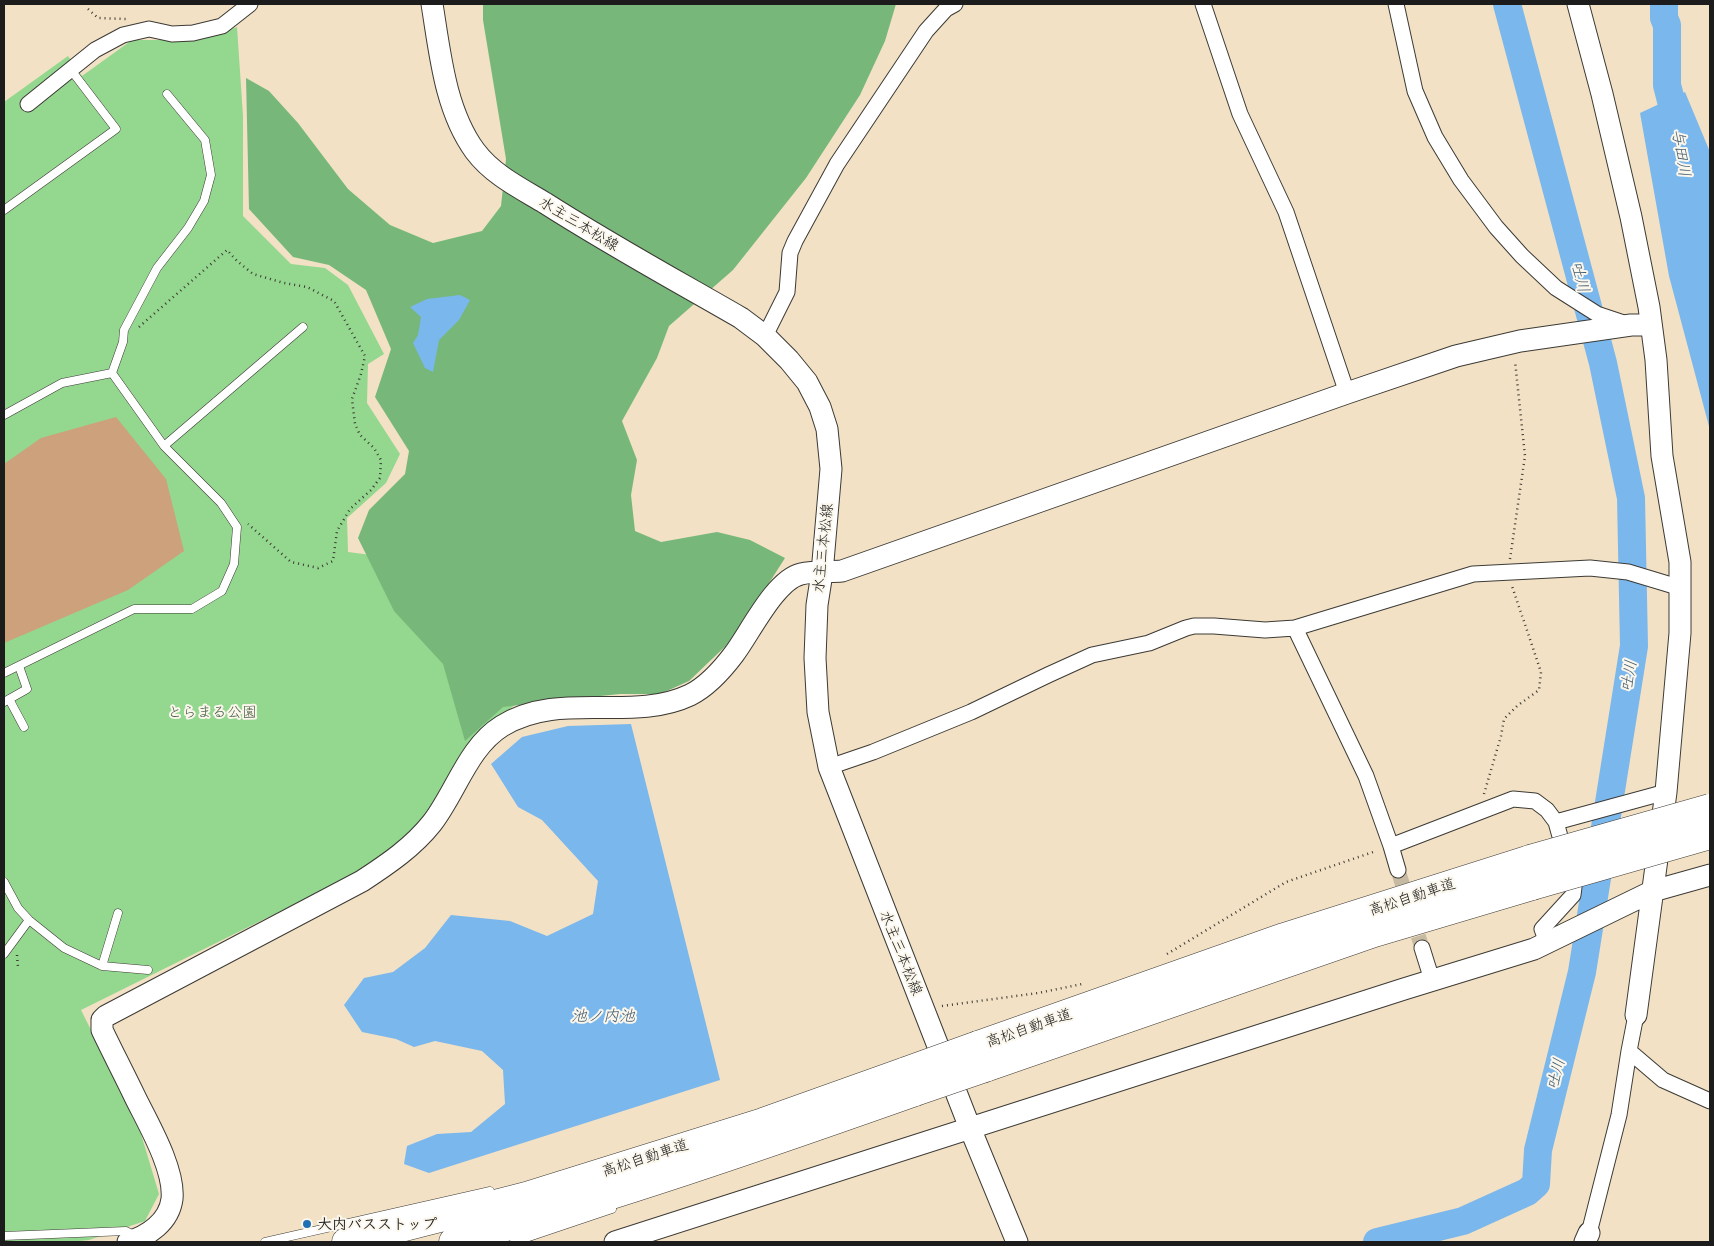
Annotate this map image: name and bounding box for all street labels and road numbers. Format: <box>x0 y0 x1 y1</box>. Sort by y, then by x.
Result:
street label: 水主三本松線 <box>536 193 622 255</box>
street label: 水主三本松線 <box>809 502 837 594</box>
street label: 高松自動車道 <box>1366 875 1458 919</box>
street label: 水主三本松線 <box>876 908 926 998</box>
street label: 高松自動車道 <box>984 1005 1074 1051</box>
street label: 高松自動車道 <box>599 1136 691 1180</box>

